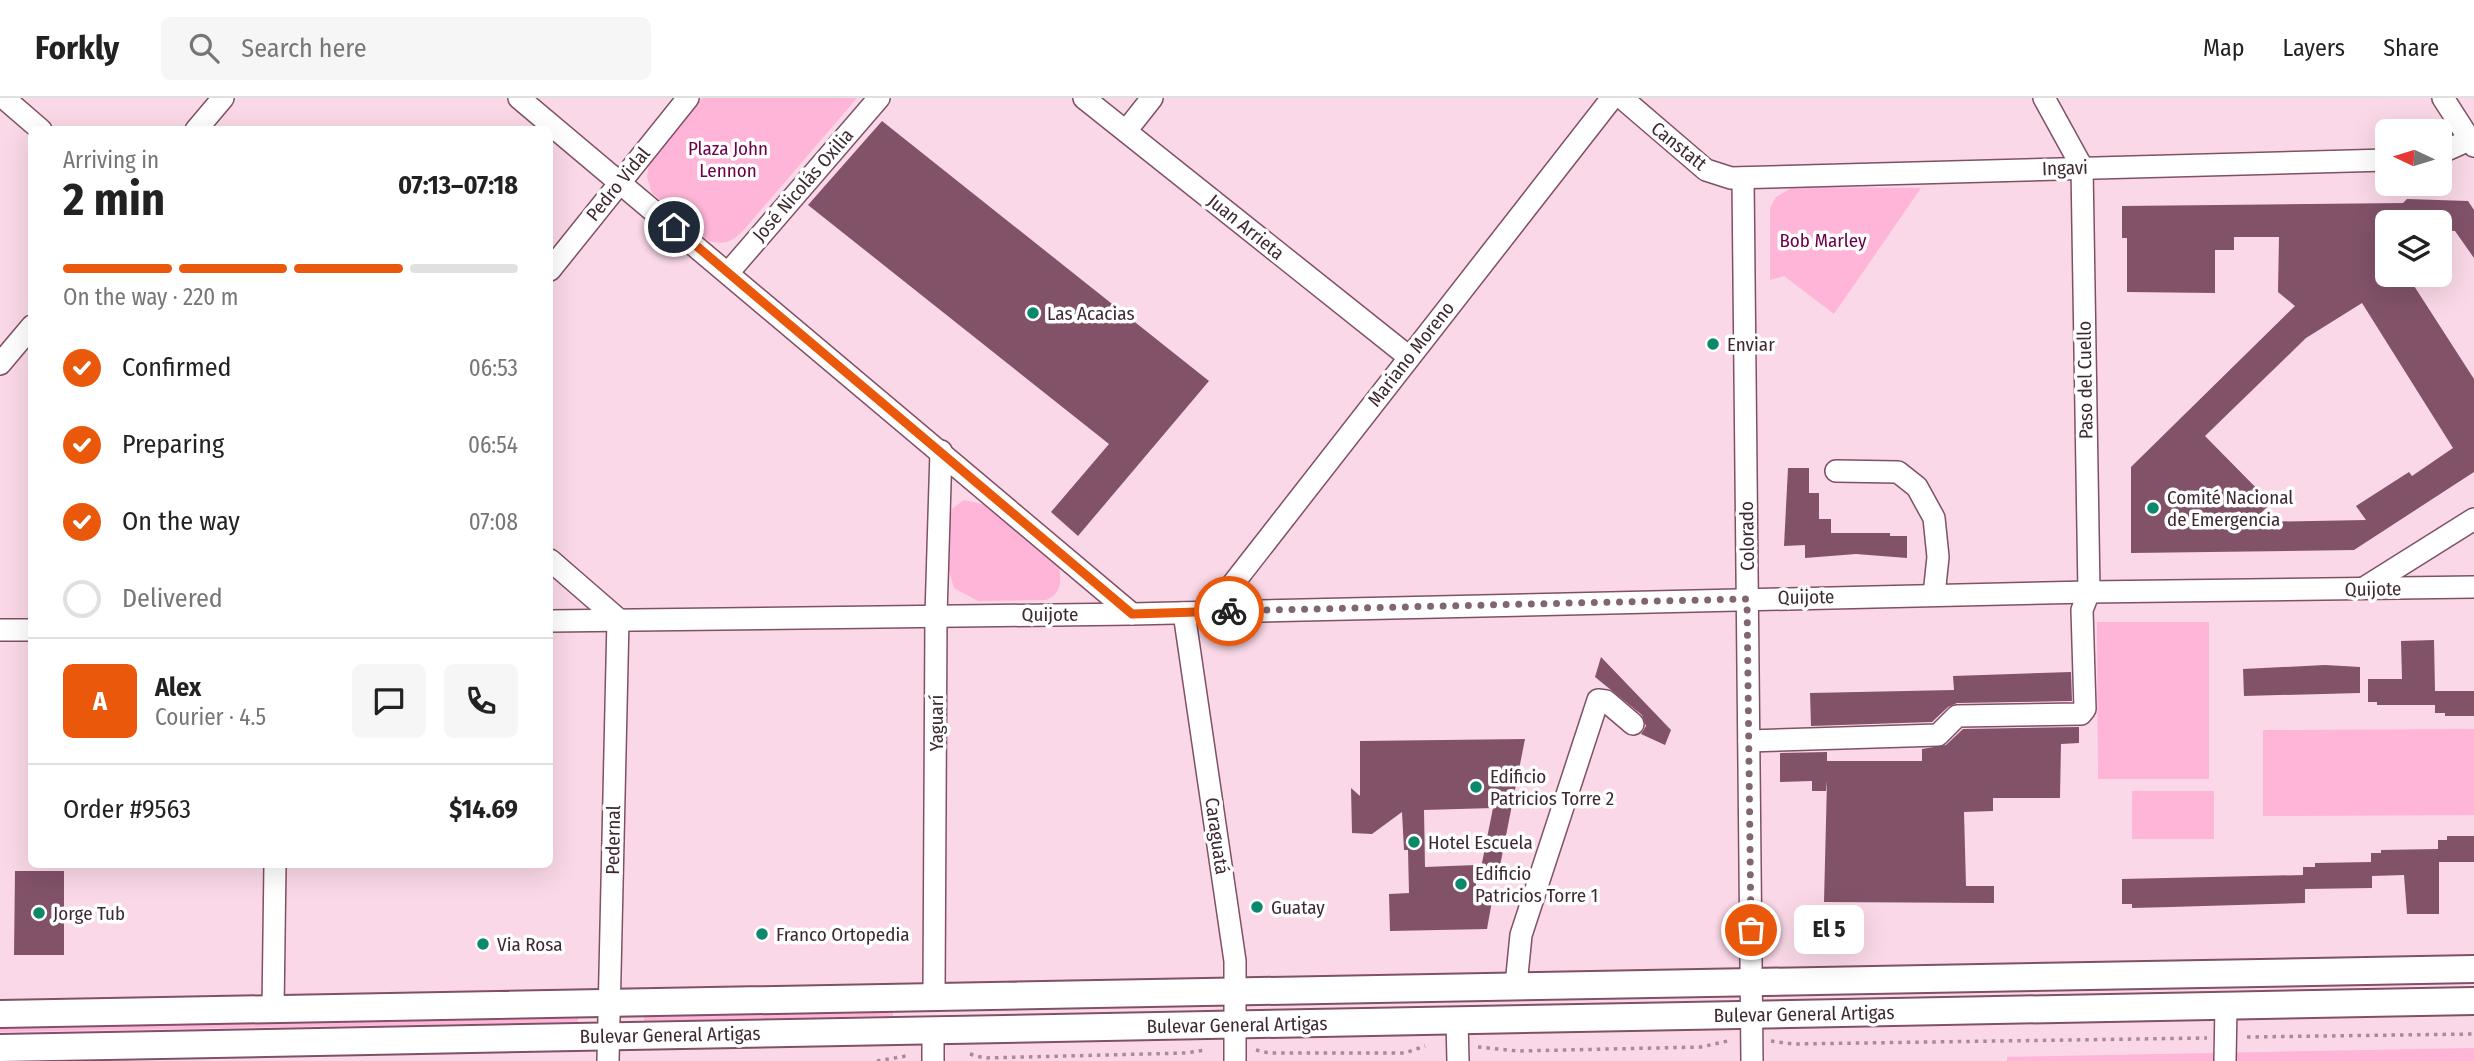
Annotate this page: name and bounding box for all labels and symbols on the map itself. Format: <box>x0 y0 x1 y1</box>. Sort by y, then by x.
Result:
street label: Canstatt <box>1647 117 1712 176</box>
north arrow <box>2375 119 2452 196</box>
street label: José Nicolás Oxilia <box>748 124 858 246</box>
park label: Plaza John Lennon <box>688 137 768 182</box>
street label: Pedro Vidal <box>581 142 655 226</box>
street label: Ingavi <box>2042 156 2088 180</box>
street label: Juan Arrieta <box>1203 189 1289 265</box>
pin <box>644 197 704 257</box>
park label: Bob Marley <box>1779 229 1867 252</box>
street label: Mariano Moreno <box>1363 297 1459 411</box>
place label: Las Acacias <box>1047 302 1135 325</box>
marker: Las Acacias <box>1025 305 1041 321</box>
street label: Paso del Cuello <box>2072 321 2098 439</box>
place label: Enviar <box>1727 333 1775 356</box>
marker: Enviar <box>1705 336 1721 352</box>
place label: Comité Nacional de Emergencia <box>2167 486 2293 531</box>
marker: Comité Nacional de Emergencia <box>2145 500 2161 516</box>
street label: Colorado <box>1735 501 1759 571</box>
courier <box>1194 576 1264 646</box>
street label: Quijote <box>2344 577 2402 601</box>
street label: Quijote <box>1777 585 1835 609</box>
street label: Quijote <box>1022 603 1078 626</box>
street label: Yaguarí <box>925 695 948 751</box>
place label: Edificio Patricios Torre 2 <box>1490 765 1614 810</box>
marker: Edificio Patricios Torre 2 <box>1468 779 1484 795</box>
street label: Caraguatá <box>1200 796 1234 876</box>
street label: Pedernal <box>601 805 625 875</box>
place label: Hotel Escuela <box>1428 831 1533 854</box>
marker: Hotel Escuela <box>1406 834 1422 850</box>
place label: Edificio Patricios Torre 1 <box>1475 862 1598 907</box>
marker: Edificio Patricios Torre 1 <box>1453 876 1469 892</box>
place label: Guatay <box>1271 896 1325 919</box>
marker: Guatay <box>1249 899 1265 915</box>
pin <box>1721 900 1781 960</box>
place label: Jorge Tub <box>53 902 125 925</box>
marker: Jorge Tub <box>31 905 47 921</box>
callout: El 5 <box>1793 906 1863 954</box>
place label: Franco Ortopedia <box>776 923 910 946</box>
marker: Franco Ortopedia <box>754 926 770 942</box>
place label: Via Rosa <box>497 933 563 956</box>
marker: Via Rosa <box>475 936 491 952</box>
street label: Bulevar General Artigas <box>1713 1001 1895 1027</box>
street label: Bulevar General Artigas <box>1146 1012 1328 1038</box>
street label: Bulevar General Artigas <box>579 1022 761 1048</box>

